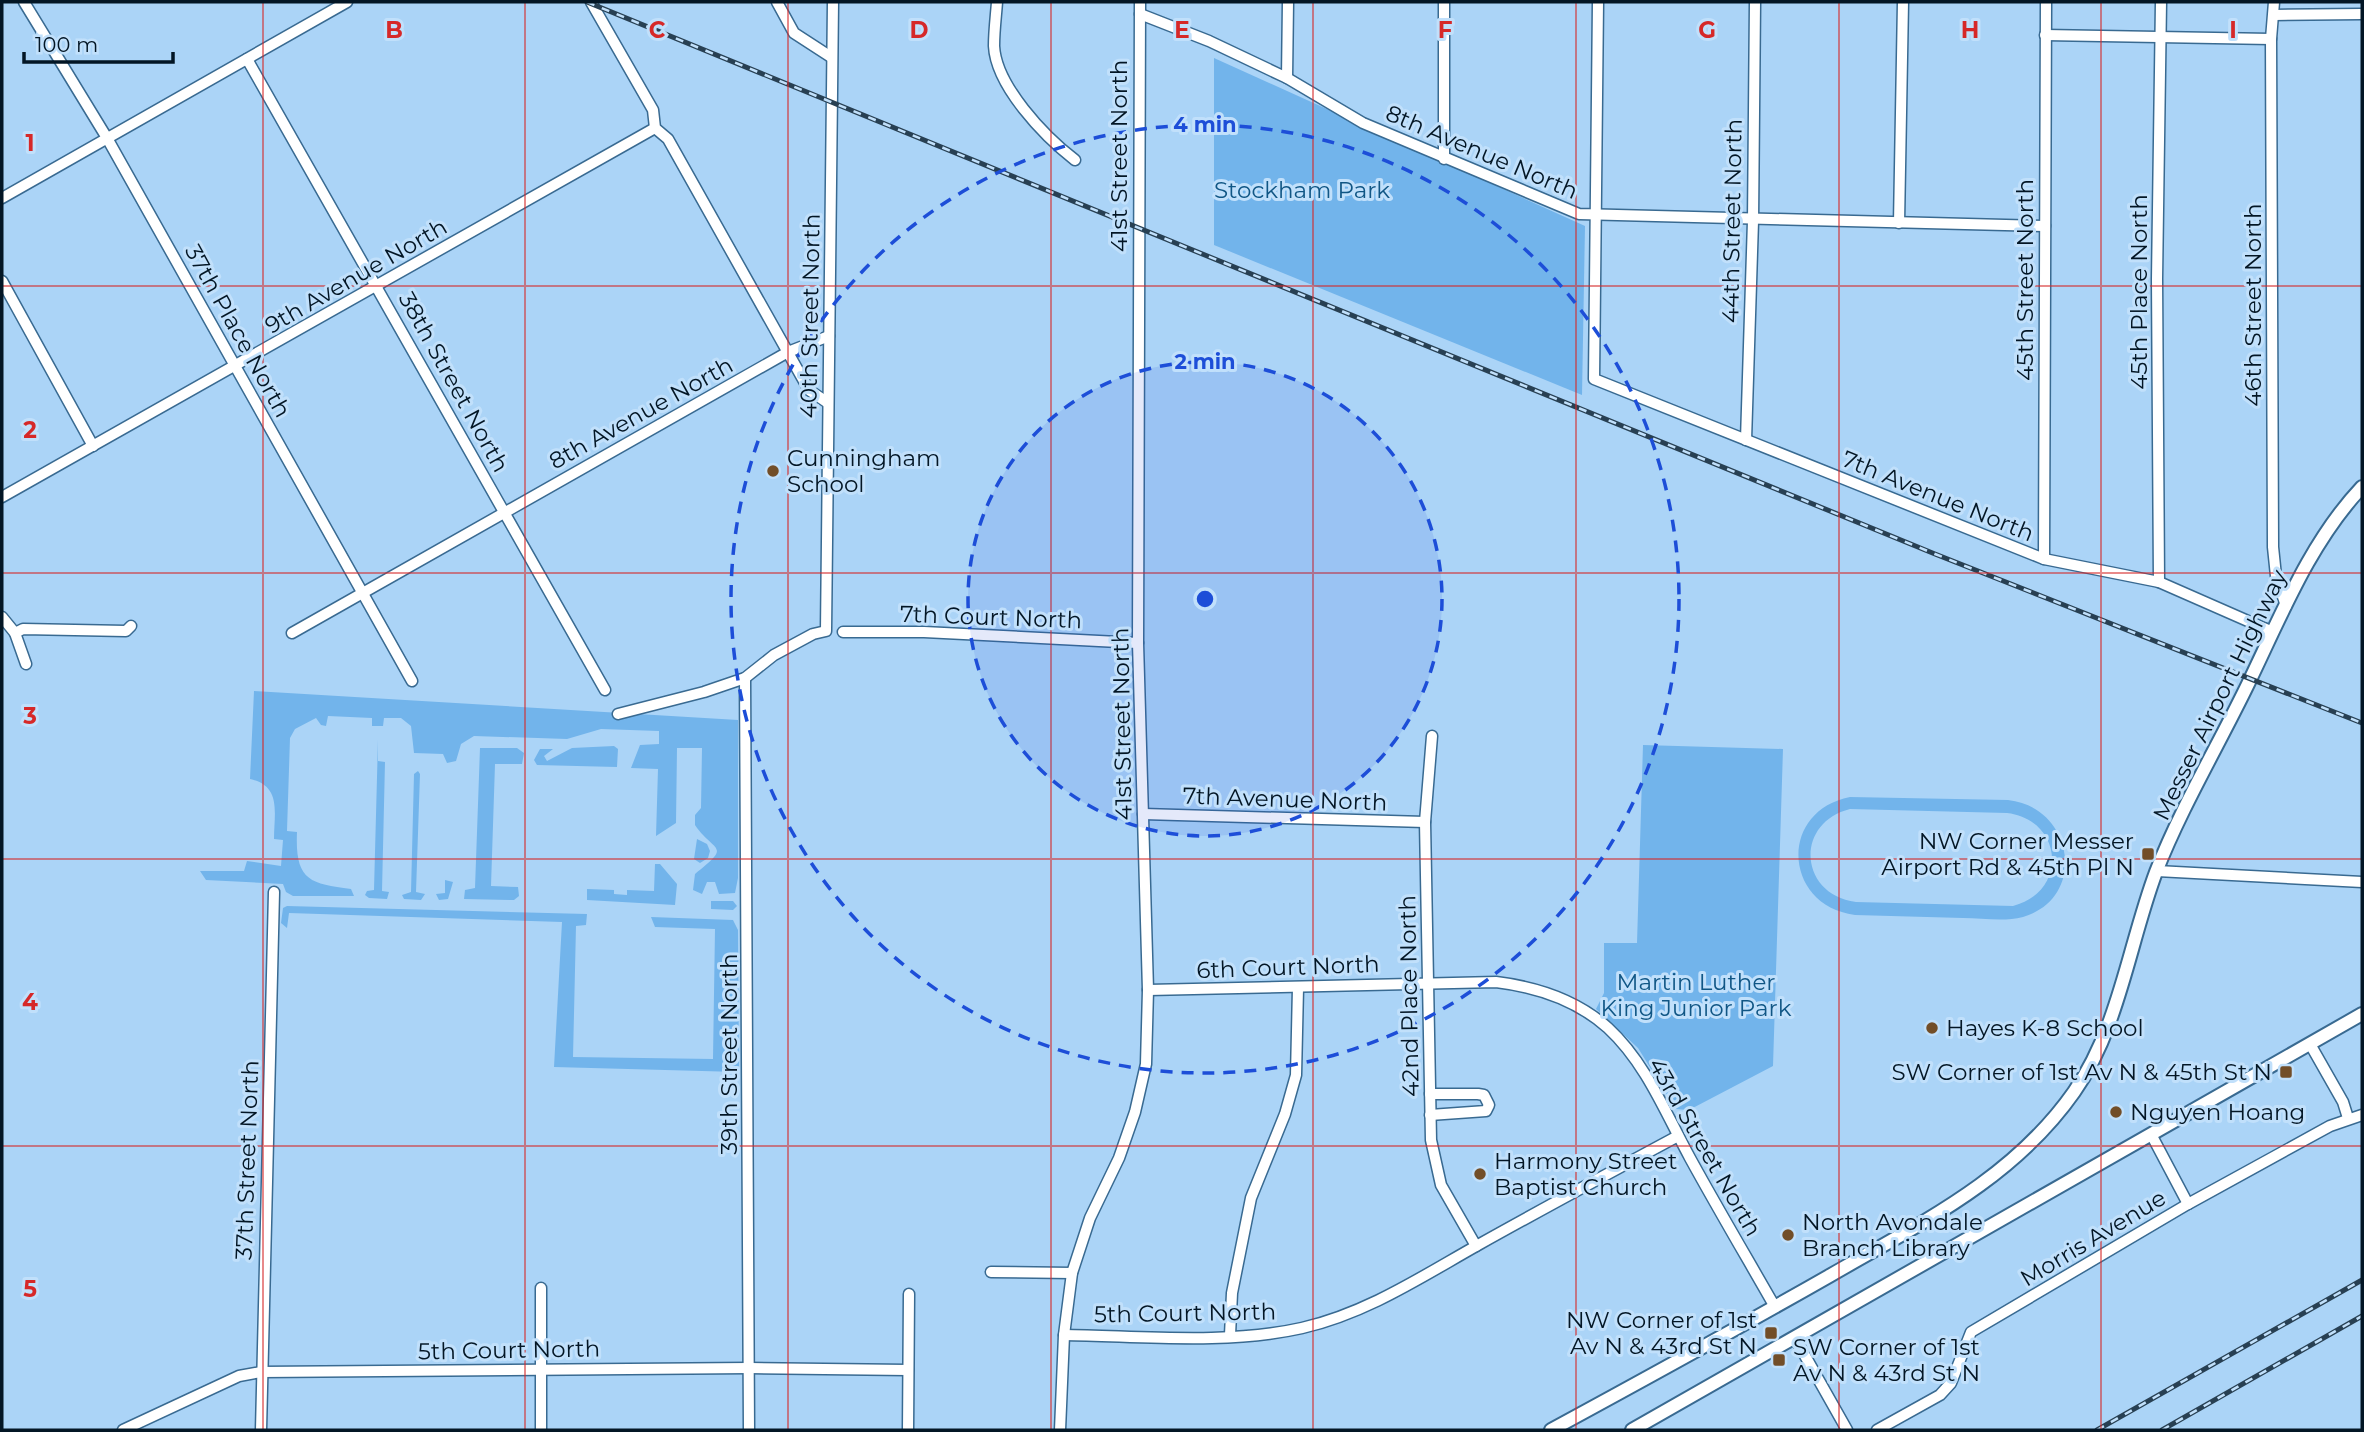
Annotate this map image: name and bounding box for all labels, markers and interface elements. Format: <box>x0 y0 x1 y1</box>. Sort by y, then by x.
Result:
text: B <box>385 16 403 44</box>
text: C <box>649 16 666 44</box>
text: D <box>910 16 929 44</box>
text: E <box>1174 16 1190 44</box>
text: F <box>1438 16 1453 44</box>
text: G <box>1698 16 1716 44</box>
text: H <box>1961 16 1979 44</box>
text: I <box>2229 16 2237 44</box>
scale bar <box>24 21 173 65</box>
text: 100 m <box>35 32 98 57</box>
street label: 41st Street North <box>1105 60 1133 252</box>
street label: 8th Avenue North <box>1382 99 1582 205</box>
text: 4 min <box>1173 112 1237 137</box>
street label: 44th Street North <box>1716 119 1748 323</box>
text: 1 <box>25 129 35 157</box>
park label: Stockham Park <box>1214 176 1390 204</box>
street label: 45th Street North <box>2011 179 2039 381</box>
street label: 45th Place North <box>2125 194 2153 390</box>
street label: 46th Street North <box>2239 203 2267 407</box>
street label: 9th Avenue North <box>260 212 452 340</box>
street label: 40th Street North <box>794 213 826 419</box>
street label: 37th Place North <box>179 240 297 422</box>
street label: 38th Street North <box>393 287 515 477</box>
text: 2 min <box>1174 349 1236 374</box>
street label: 8th Avenue North <box>544 351 738 475</box>
text: 2 <box>23 416 37 444</box>
place label: Cunningham School <box>787 444 940 498</box>
street label: 7th Avenue North <box>1838 445 2038 547</box>
marker: Cunningham School <box>765 463 781 479</box>
street label: Messer Airport Highway <box>2147 565 2293 825</box>
centre of rings <box>1193 587 1217 611</box>
street label: 7th Court North <box>899 600 1083 634</box>
street label: 41st Street North <box>1106 627 1138 821</box>
text: 3 <box>22 702 37 730</box>
street label: 7th Avenue North <box>1182 781 1388 817</box>
place label: NW Corner Messer Airport Rd & 45th Pl N <box>1881 827 2134 881</box>
marker: NW Corner Messer Airport Rd & 45th Pl N <box>2140 846 2156 862</box>
street label: 42nd Place North <box>1393 895 1425 1097</box>
street label: 6th Court North <box>1196 950 1380 984</box>
street label: 39th Street North <box>715 953 743 1155</box>
park label: Martin Luther King Junior Park <box>1601 968 1792 1022</box>
text: 4 <box>22 988 38 1016</box>
place label: Hayes K-8 School <box>1946 1014 2144 1042</box>
marker: Hayes K-8 School <box>1924 1020 1940 1036</box>
street label: 43rd Street North <box>1642 1053 1768 1241</box>
place label: SW Corner of 1st Av N & 45th St N <box>1891 1058 2272 1086</box>
street label: 37th Street North <box>230 1060 264 1260</box>
marker: SW Corner of 1st Av N & 45th St N <box>2278 1064 2294 1080</box>
place label: Nguyen Hoang <box>2130 1098 2305 1126</box>
marker: Nguyen Hoang <box>2108 1104 2124 1120</box>
place label: Harmony Street Baptist Church <box>1494 1147 1677 1201</box>
marker: Harmony Street Baptist Church <box>1472 1166 1488 1182</box>
street label: Morris Avenue <box>2015 1184 2171 1292</box>
place label: North Avondale Branch Library <box>1802 1208 1983 1262</box>
marker: North Avondale Branch Library <box>1780 1227 1796 1243</box>
text: 5 <box>23 1275 37 1303</box>
street label: 5th Court North <box>1094 1297 1276 1329</box>
place label: NW Corner of 1st Av N & 43rd St N <box>1566 1306 1757 1360</box>
marker: NW Corner of 1st Av N & 43rd St N <box>1763 1325 1779 1341</box>
place label: SW Corner of 1st Av N & 43rd St N <box>1793 1333 1980 1387</box>
street label: 5th Court North <box>418 1334 600 1366</box>
marker: SW Corner of 1st Av N & 43rd St N <box>1771 1352 1787 1368</box>

